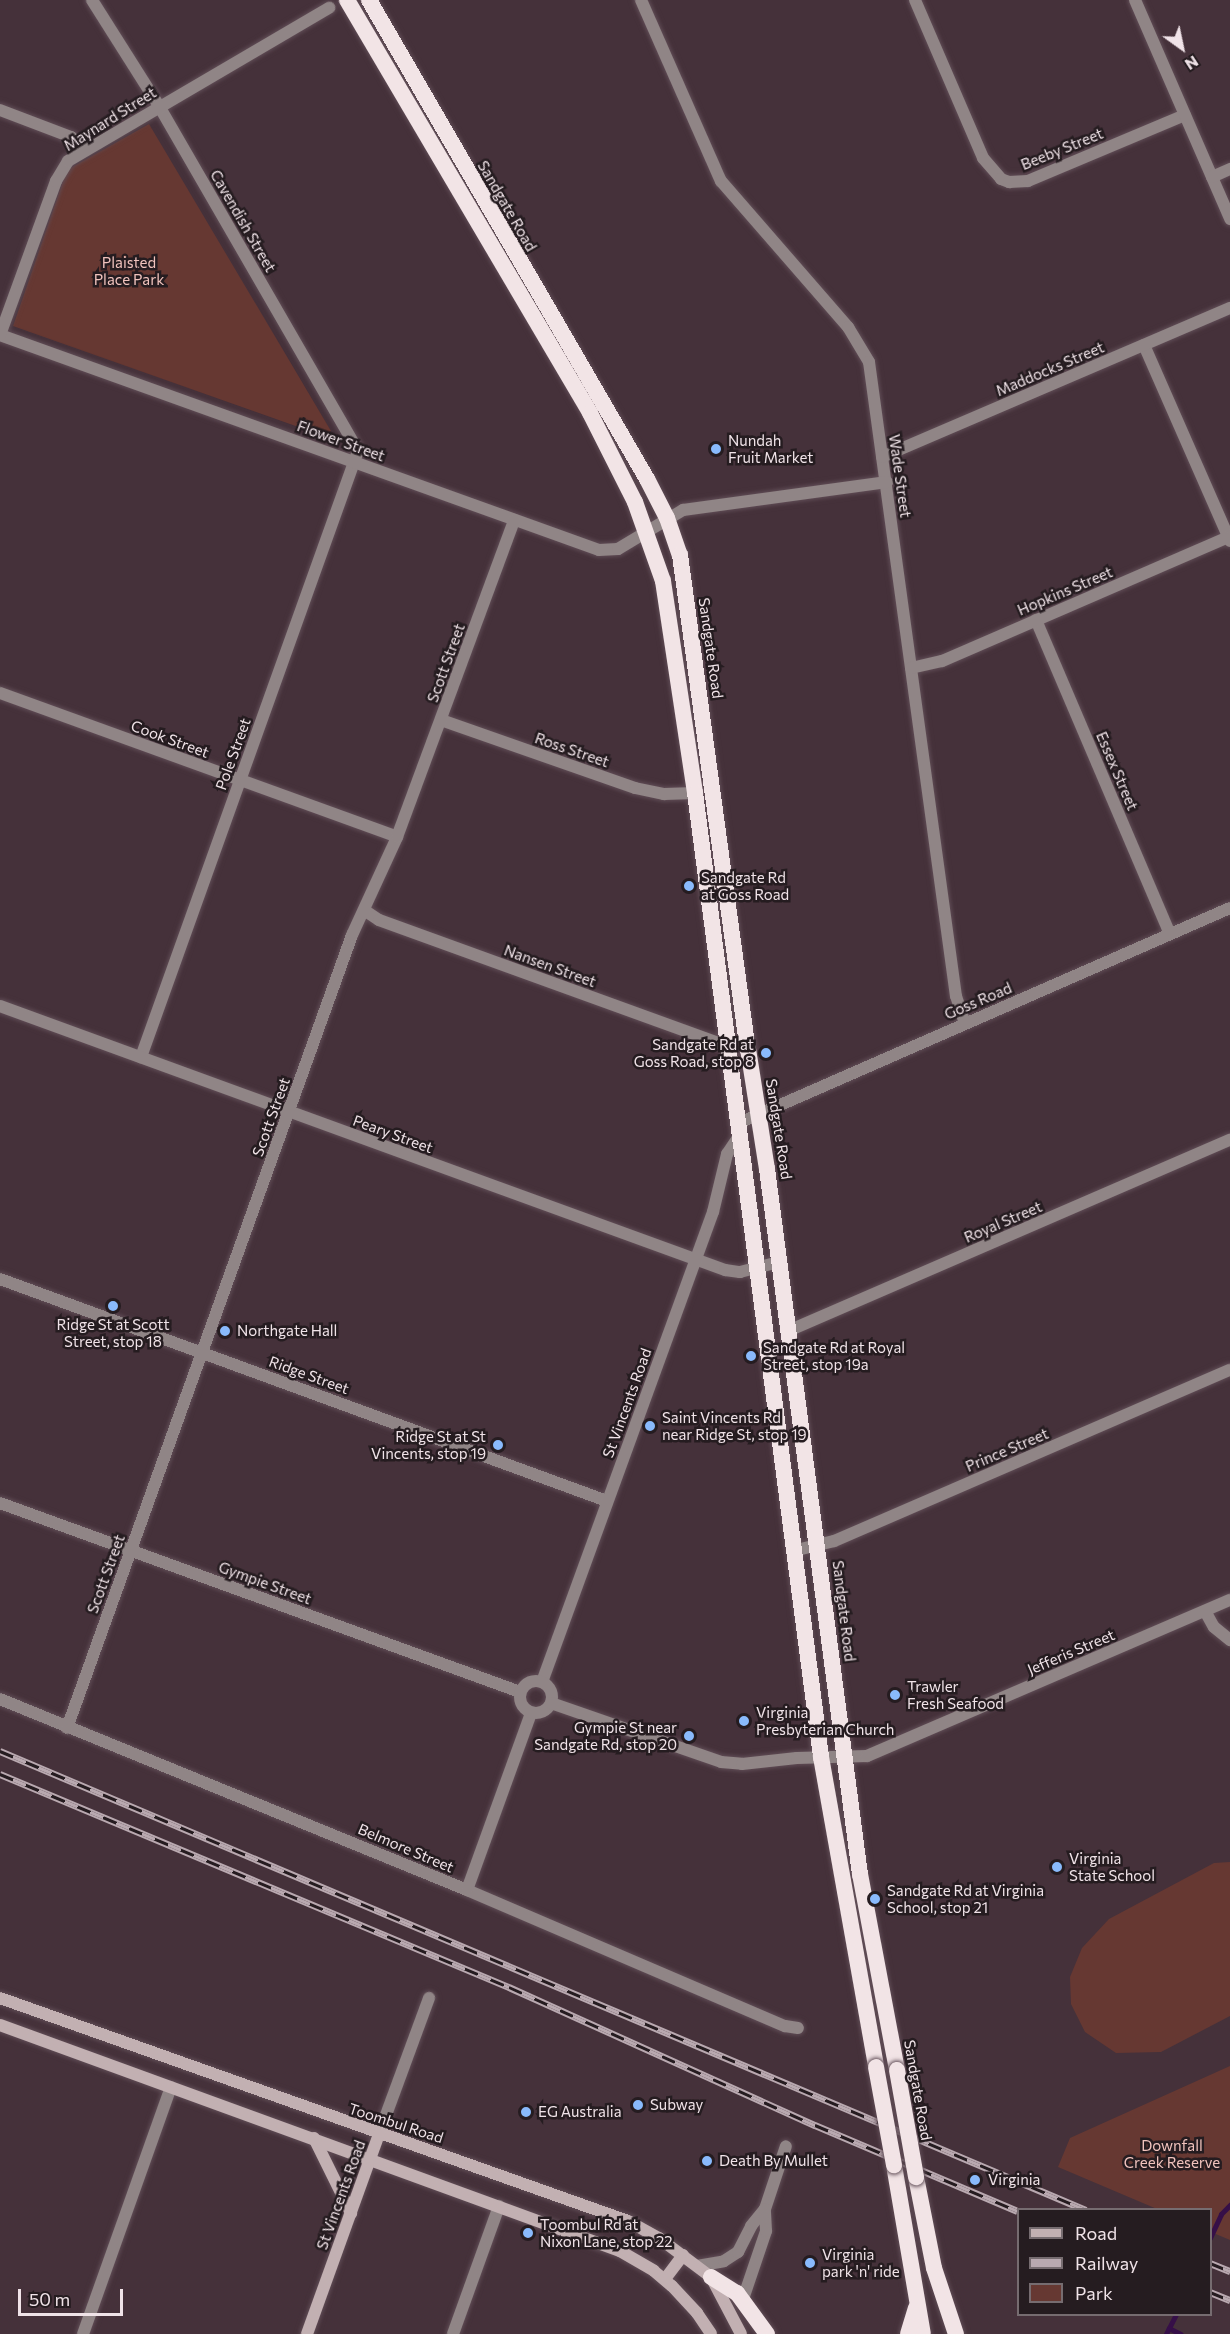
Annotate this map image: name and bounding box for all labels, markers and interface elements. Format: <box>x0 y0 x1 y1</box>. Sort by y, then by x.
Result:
north arrow <box>1152 18 1212 78</box>
text: N <box>1182 52 1202 75</box>
street label: Maynard Street <box>60 83 160 155</box>
street label: Beeby Street <box>1018 124 1106 174</box>
street label: Sandgate Road <box>474 157 540 255</box>
street label: Cavendish Street <box>206 167 280 275</box>
park label: Plaisted Place Park <box>94 253 164 288</box>
street label: Maddocks Street <box>993 338 1107 400</box>
street label: Flower Street <box>295 417 387 465</box>
place label: Nundah Fruit Market <box>728 431 813 466</box>
street label: Wade Street <box>885 433 915 519</box>
marker: Nundah Fruit Market <box>709 442 723 456</box>
street label: Hopkins Street <box>1015 563 1115 619</box>
street label: Sandgate Road <box>695 596 727 700</box>
street label: Scott Street <box>423 621 469 705</box>
street label: Pole Street <box>212 716 254 792</box>
street label: Cook Street <box>129 717 211 761</box>
street label: Ross Street <box>533 729 611 771</box>
street label: Essex Street <box>1092 729 1142 813</box>
place label: Sandgate Rd at Goss Road <box>701 868 789 903</box>
marker: Sandgate Rd at Goss Road <box>682 879 696 893</box>
street label: Nansen Street <box>502 941 598 991</box>
street label: Goss Road <box>942 979 1014 1023</box>
place label: Sandgate Rd at Goss Road, stop 8 <box>634 1035 754 1070</box>
marker: Sandgate Rd at Goss Road, stop 8 <box>759 1046 773 1060</box>
street label: Scott Street <box>248 1075 294 1159</box>
street label: Sandgate Road <box>762 1077 796 1181</box>
street label: Peary Street <box>350 1111 436 1157</box>
street label: Royal Street <box>961 1198 1045 1246</box>
marker: Ridge St at Scott Street, stop 18 <box>106 1299 120 1313</box>
place label: Ridge St at Scott Street, stop 18 <box>56 1315 170 1350</box>
place label: Northgate Hall <box>237 1322 337 1340</box>
marker: Northgate Hall <box>218 1324 232 1338</box>
place label: Sandgate Rd at Royal Street, stop 19a <box>763 1338 905 1373</box>
street label: St Vincents Road <box>599 1346 655 1460</box>
marker: Sandgate Rd at Royal Street, stop 19a <box>744 1349 758 1363</box>
street label: Ridge Street <box>267 1352 351 1398</box>
place label: Saint Vincents Rd near Ridge St, stop 19 <box>662 1408 807 1443</box>
marker: Saint Vincents Rd near Ridge St, stop 19 <box>643 1419 657 1433</box>
street label: Prince Street <box>963 1424 1051 1476</box>
place label: Ridge St at St Vincents, stop 19 <box>371 1427 486 1462</box>
marker: Ridge St at St Vincents, stop 19 <box>491 1438 505 1452</box>
street label: Scott Street <box>83 1532 129 1616</box>
street label: Gympie Street <box>216 1558 314 1608</box>
street label: Sandgate Road <box>829 1559 859 1663</box>
street label: Jefferis Street <box>1025 1626 1117 1678</box>
place label: Trawler Fresh Seafood <box>907 1677 1004 1712</box>
marker: Trawler Fresh Seafood <box>888 1688 902 1702</box>
place label: Virginia Presbyterian Church <box>756 1703 894 1738</box>
marker: Virginia Presbyterian Church <box>737 1714 751 1728</box>
place label: Gympie St near Sandgate Rd, stop 20 <box>534 1718 677 1753</box>
marker: Gympie St near Sandgate Rd, stop 20 <box>682 1729 696 1743</box>
street label: Belmore Street <box>355 1820 457 1876</box>
place label: Virginia State School <box>1069 1849 1155 1884</box>
marker: Virginia State School <box>1050 1860 1064 1874</box>
place label: Sandgate Rd at Virginia School, stop 21 <box>887 1881 1044 1916</box>
marker: Sandgate Rd at Virginia School, stop 21 <box>868 1892 882 1906</box>
street label: Sandgate Road <box>900 2038 936 2142</box>
place label: Subway <box>650 2096 703 2114</box>
marker: Subway <box>631 2098 645 2112</box>
street label: Toombul Road <box>346 2099 446 2147</box>
place label: EG Australia <box>538 2103 621 2121</box>
marker: EG Australia <box>519 2105 533 2119</box>
park label: Downfall Creek Reserve <box>1124 2136 1220 2171</box>
street label: St Vincents Road <box>313 2138 369 2252</box>
place label: Death By Mullet <box>719 2152 828 2170</box>
marker: Death By Mullet <box>700 2154 714 2168</box>
marker: Virginia <box>966 2171 984 2189</box>
place label: Virginia <box>988 2171 1040 2189</box>
legend <box>1017 2208 1212 2316</box>
place label: Toombul Rd at Nixon Lane, stop 22 <box>540 2215 673 2250</box>
text: Road <box>1075 2222 1117 2244</box>
marker: Toombul Rd at Nixon Lane, stop 22 <box>521 2226 535 2240</box>
place label: Virginia park 'n' ride <box>822 2245 900 2280</box>
text: Railway <box>1075 2252 1138 2274</box>
marker: Virginia park 'n' ride <box>803 2256 817 2270</box>
scale bar <box>21 2277 126 2315</box>
text: Park <box>1075 2282 1113 2304</box>
text: 50 m <box>29 2288 70 2310</box>

